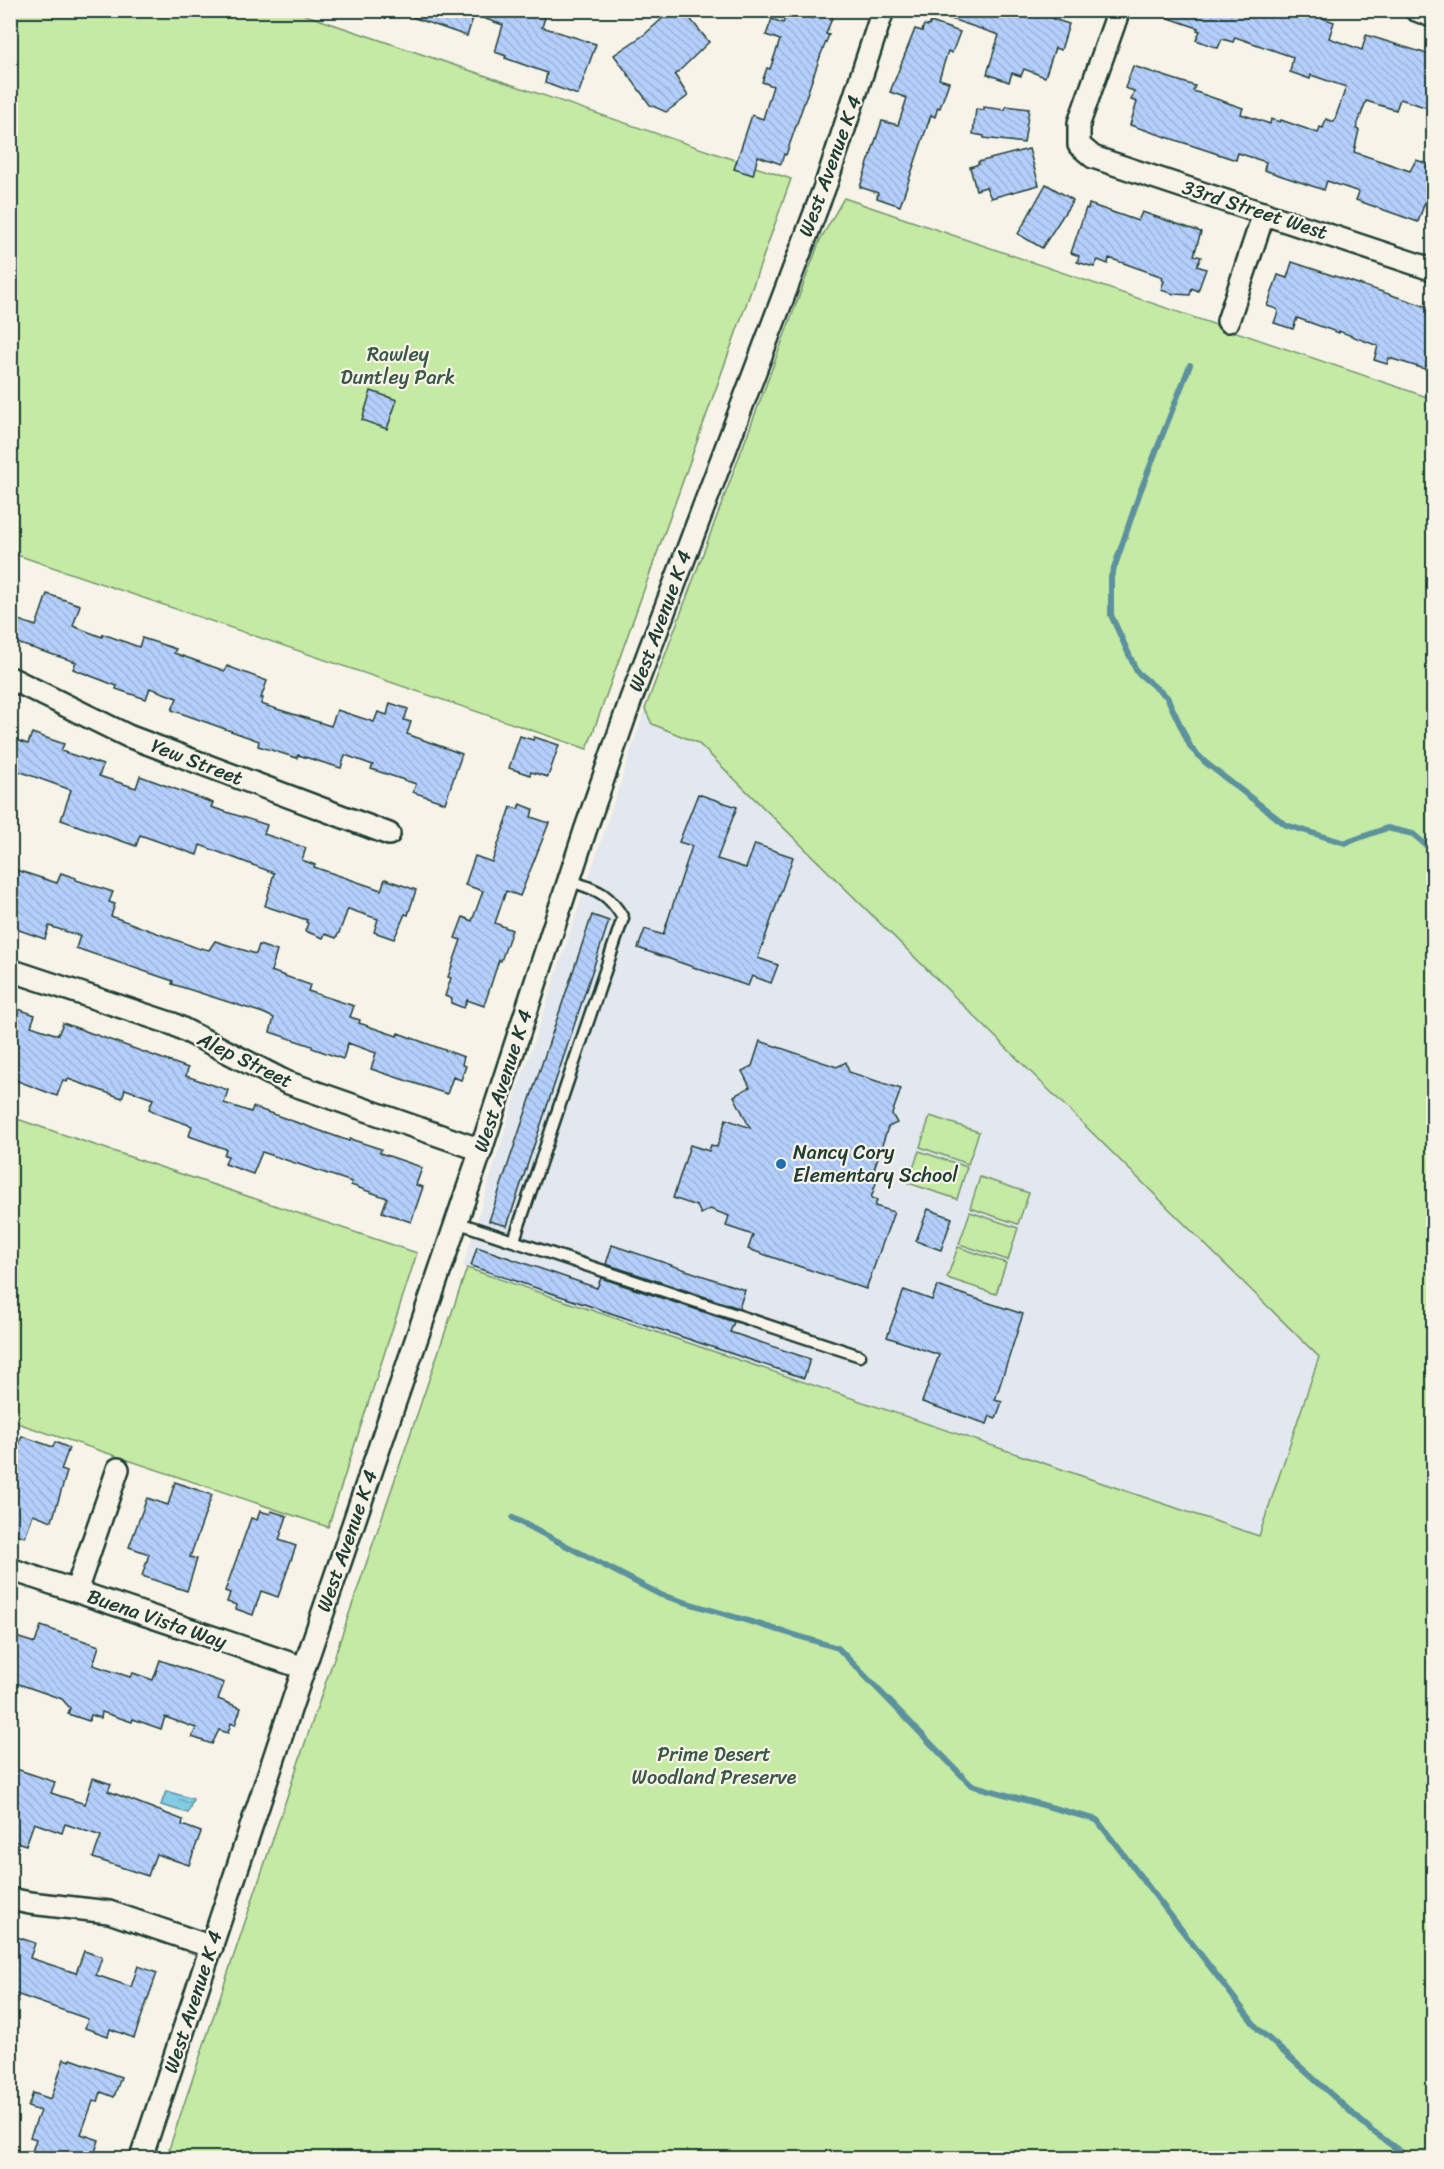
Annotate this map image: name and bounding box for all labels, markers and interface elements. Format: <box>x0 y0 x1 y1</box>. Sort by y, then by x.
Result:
street label: West Avenue K 4 <box>788 90 872 242</box>
street label: 33rd Street West <box>1178 170 1333 250</box>
park label: Rawley Duntley Park <box>341 337 455 395</box>
street label: West Avenue K 4 <box>618 545 702 697</box>
street label: Yew Street <box>146 728 248 796</box>
street label: West Avenue K 4 <box>463 1005 543 1157</box>
street label: Alep Street <box>190 1021 299 1098</box>
place label: Nancy Cory Elementary School <box>793 1135 958 1193</box>
marker: Nancy Cory Elementary School <box>774 1157 788 1171</box>
street label: West Avenue K 4 <box>306 1465 388 1617</box>
street label: Buena Vista Way <box>82 1579 232 1660</box>
park label: Prime Desert Woodland Preserve <box>632 1737 797 1795</box>
street label: West Avenue K 4 <box>153 1926 233 2078</box>

